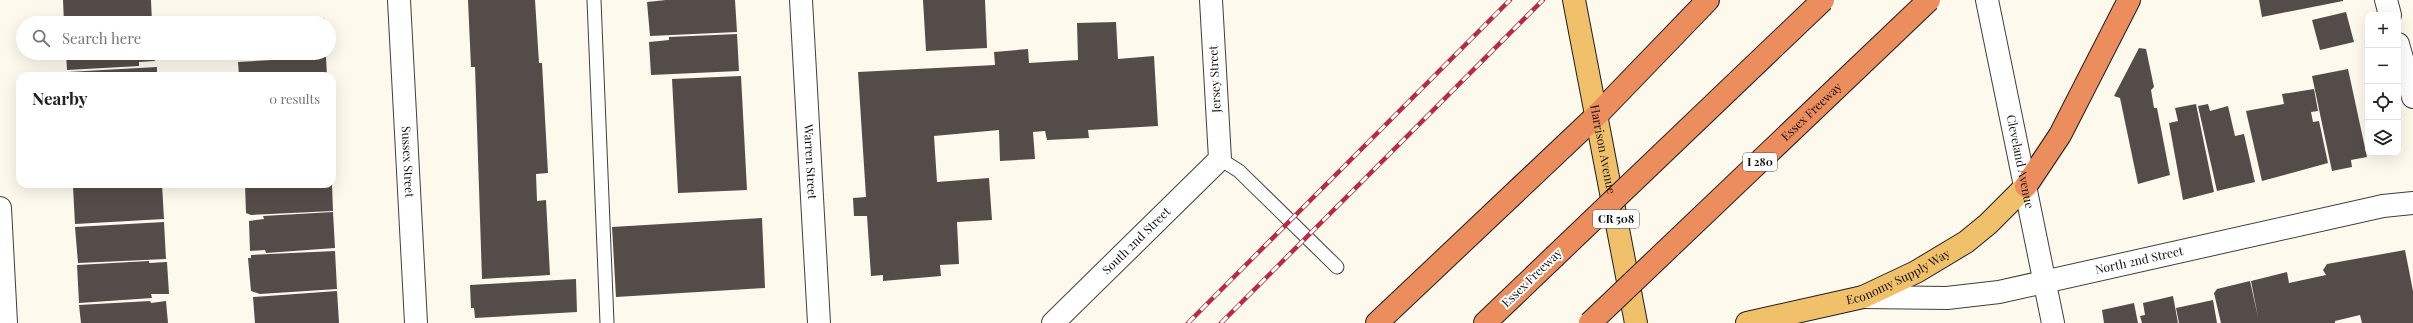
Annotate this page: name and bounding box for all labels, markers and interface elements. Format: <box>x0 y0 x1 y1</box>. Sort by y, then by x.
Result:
map controls <box>2365 12 2401 156</box>
button: + <box>2365 12 2401 48</box>
search box <box>16 16 336 60</box>
icon: search <box>30 27 52 49</box>
text: Search here <box>62 28 141 48</box>
street label: Jersey Street <box>1204 44 1224 114</box>
button: − <box>2365 48 2401 84</box>
street label: Essex Freeway <box>1777 78 1845 144</box>
button: locate <box>2365 84 2401 120</box>
text: Nearby <box>32 87 87 109</box>
text: 0 results <box>269 90 320 107</box>
street label: Harrison Avenue <box>1587 103 1620 195</box>
street label: Cleveland Avenue <box>2004 113 2038 210</box>
button: layers <box>2365 120 2401 156</box>
street label: Warren Street <box>801 123 821 200</box>
street label: Sussex Street <box>399 126 418 199</box>
road number: I 280 <box>1743 153 1777 171</box>
street label: South 2nd Street <box>1098 203 1174 277</box>
road number: CR 508 <box>1593 210 1639 228</box>
street label: North 2nd Street <box>2093 242 2185 277</box>
street label: Essex Freeway <box>1498 244 1565 310</box>
street label: Economy Supply Way <box>1844 244 1953 308</box>

